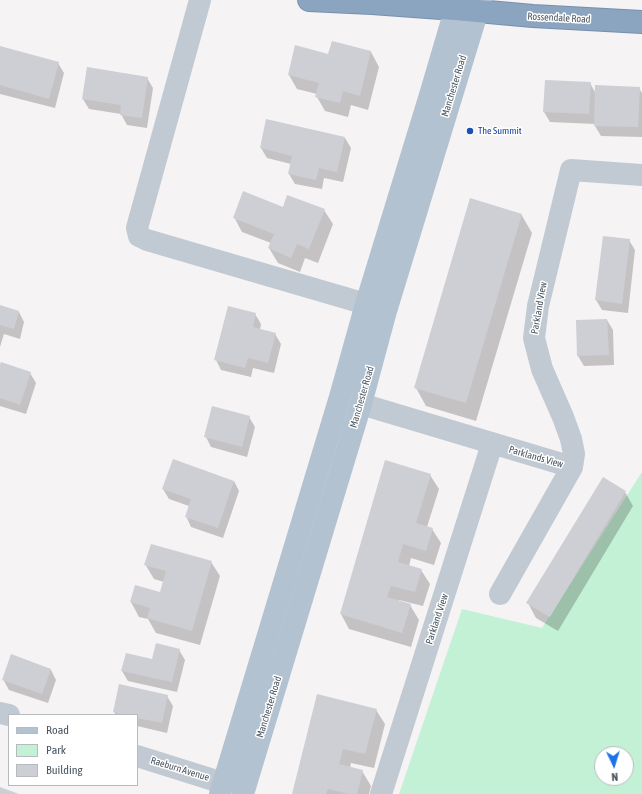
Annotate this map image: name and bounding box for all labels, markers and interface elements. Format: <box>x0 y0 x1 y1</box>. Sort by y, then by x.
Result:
street label: Rossendale Road <box>527 10 591 26</box>
street label: Manchester Road <box>439 54 469 118</box>
place label: The Summit <box>478 125 522 137</box>
marker: The Summit <box>465 126 475 136</box>
street label: Parkland View <box>529 281 549 335</box>
street label: Manchester Road <box>347 365 377 429</box>
street label: Parklands View <box>507 444 565 470</box>
street label: Parkland View <box>423 592 451 646</box>
street label: Manchester Road <box>254 675 284 739</box>
legend <box>8 714 138 786</box>
text: Road <box>46 723 69 737</box>
text: Park <box>46 743 66 757</box>
north arrow <box>594 746 634 786</box>
street label: Raeburn Avenue <box>149 754 211 784</box>
text: Building <box>46 763 83 777</box>
text: N <box>611 771 618 783</box>

